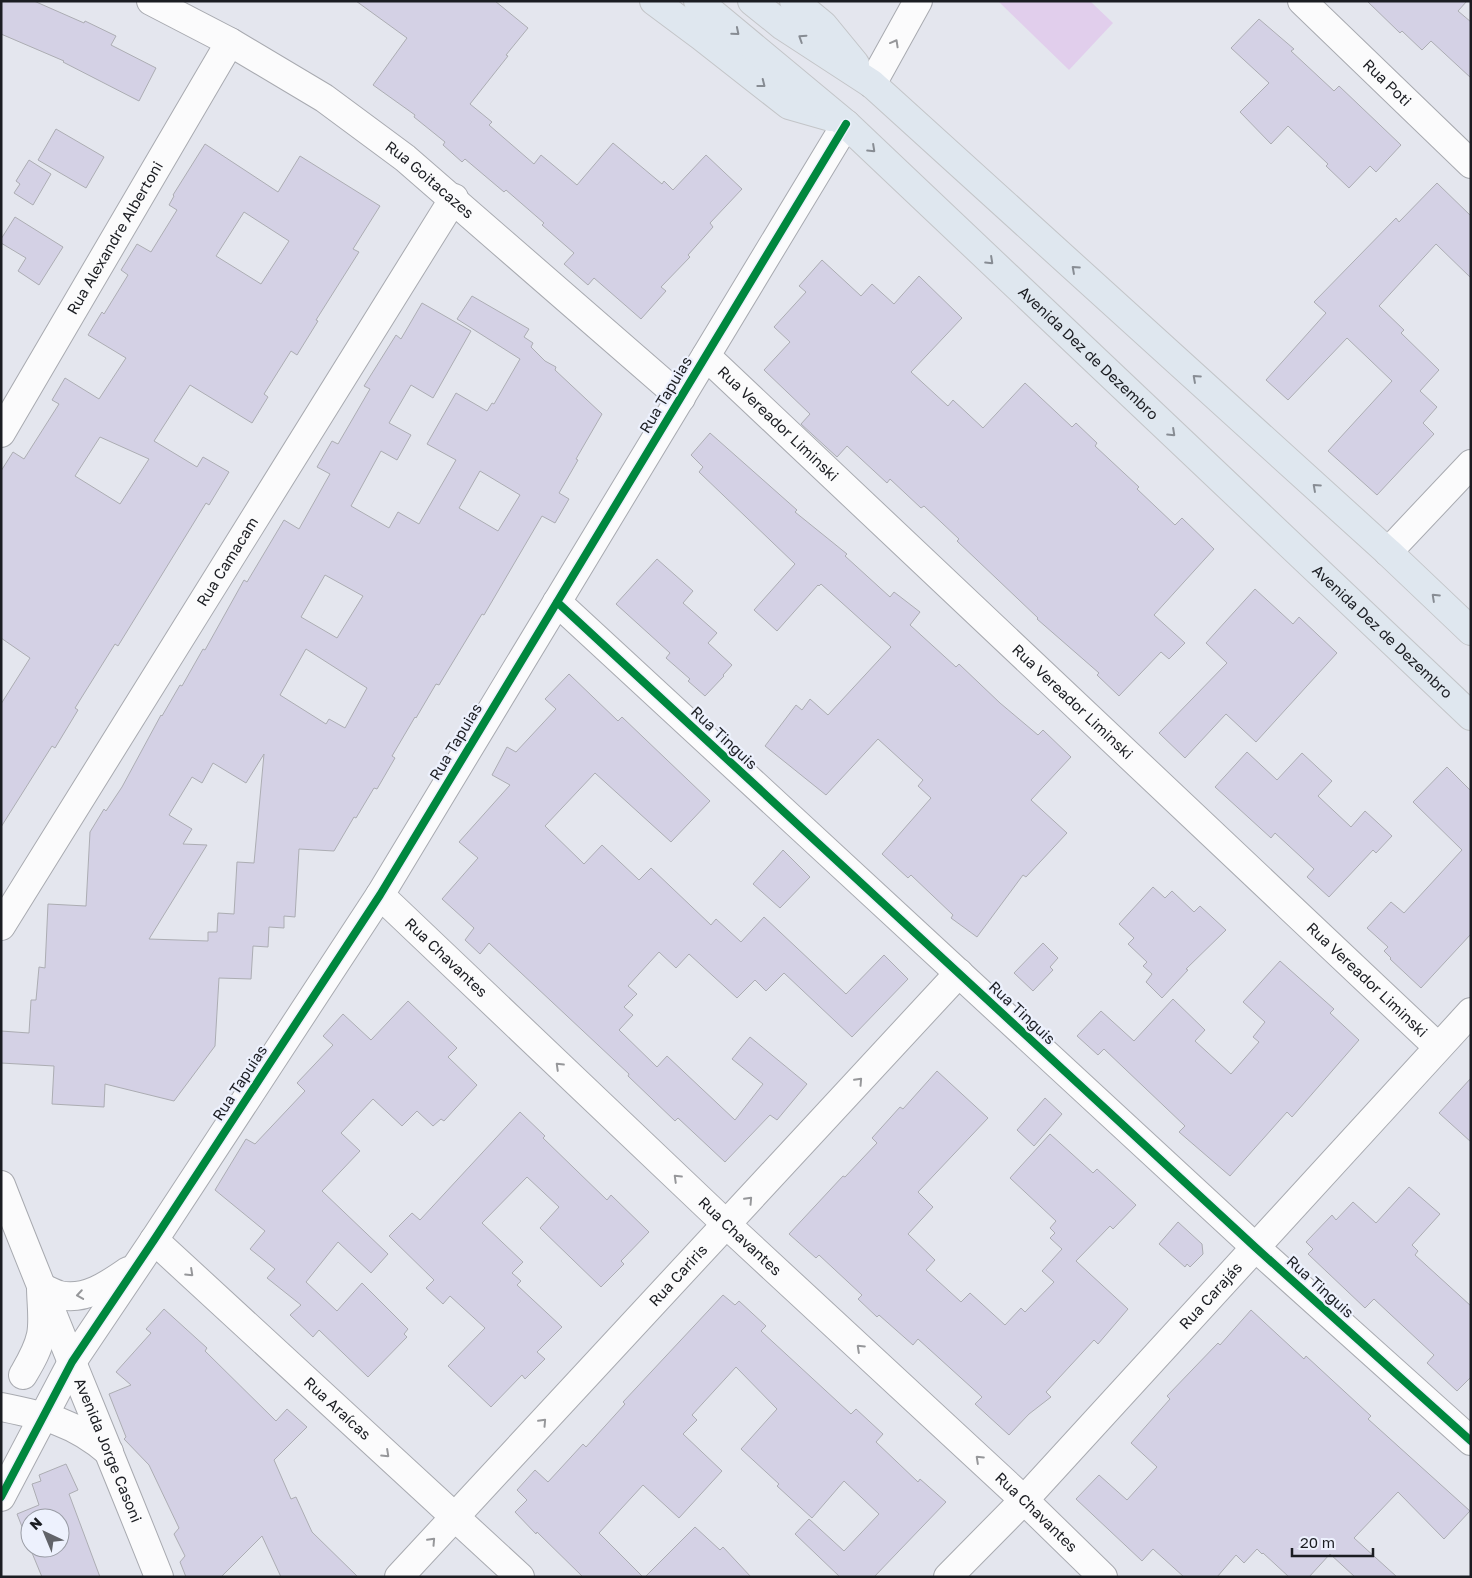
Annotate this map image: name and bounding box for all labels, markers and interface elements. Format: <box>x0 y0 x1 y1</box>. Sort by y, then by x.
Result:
one-way arrow <box>730 26 739 35</box>
one-way arrow <box>798 35 807 45</box>
one-way arrow <box>889 39 899 48</box>
street label: Rua Poti <box>1360 55 1415 109</box>
one-way arrow <box>756 78 766 87</box>
street label: Rua Goitacazes <box>382 137 478 222</box>
one-way arrow <box>867 143 876 152</box>
street label: Rua Alexandre Albertoni <box>63 158 166 317</box>
one-way arrow <box>985 255 994 264</box>
one-way arrow <box>1072 265 1081 274</box>
street label: Avenida Dez de Dezembro <box>1015 282 1163 423</box>
street label: Rua Tapuias <box>635 353 695 436</box>
street label: Rua Vereador Liminski <box>715 362 843 485</box>
one-way arrow <box>1192 375 1201 384</box>
one-way arrow <box>1166 427 1175 436</box>
one-way arrow <box>1313 484 1322 493</box>
street label: Rua Camacam <box>192 513 261 609</box>
street label: Avenida Dez de Dezembro <box>1309 561 1457 702</box>
one-way arrow <box>1432 594 1441 603</box>
street label: Rua Vereador Liminski <box>1009 640 1137 763</box>
street label: Rua Tapuias <box>425 700 485 783</box>
street label: Rua Tinguis <box>688 702 762 773</box>
street label: Rua Chavantes <box>402 914 492 1000</box>
street label: Rua Vereador Liminski <box>1304 918 1432 1041</box>
street label: Rua Tinguis <box>986 977 1060 1048</box>
street label: Rua Tapuias <box>208 1041 270 1124</box>
one-way arrow <box>556 1063 565 1072</box>
one-way arrow <box>853 1078 862 1087</box>
one-way arrow <box>674 1174 683 1183</box>
street label: Rua Chavantes <box>695 1193 786 1279</box>
one-way arrow <box>743 1197 752 1206</box>
street label: Rua Cariris <box>645 1240 711 1310</box>
street label: Rua Tinguis <box>1283 1251 1358 1321</box>
street label: Rua Carajás <box>1175 1258 1245 1332</box>
one-way arrow <box>184 1267 193 1276</box>
one-way arrow <box>75 1289 84 1299</box>
one-way arrow <box>856 1345 865 1354</box>
street label: Rua Araícas <box>301 1373 375 1443</box>
street label: Avenida Jorge Casoni <box>71 1375 146 1525</box>
one-way arrow <box>537 1418 546 1427</box>
one-way arrow <box>381 1448 390 1457</box>
one-way arrow <box>976 1455 985 1464</box>
street label: Rua Chavantes <box>992 1468 1082 1555</box>
north arrow <box>20 1508 70 1558</box>
text: N <box>26 1513 45 1533</box>
scale bar <box>1292 1526 1373 1558</box>
text: 20 m <box>1300 1533 1335 1551</box>
one-way arrow <box>426 1538 435 1547</box>

